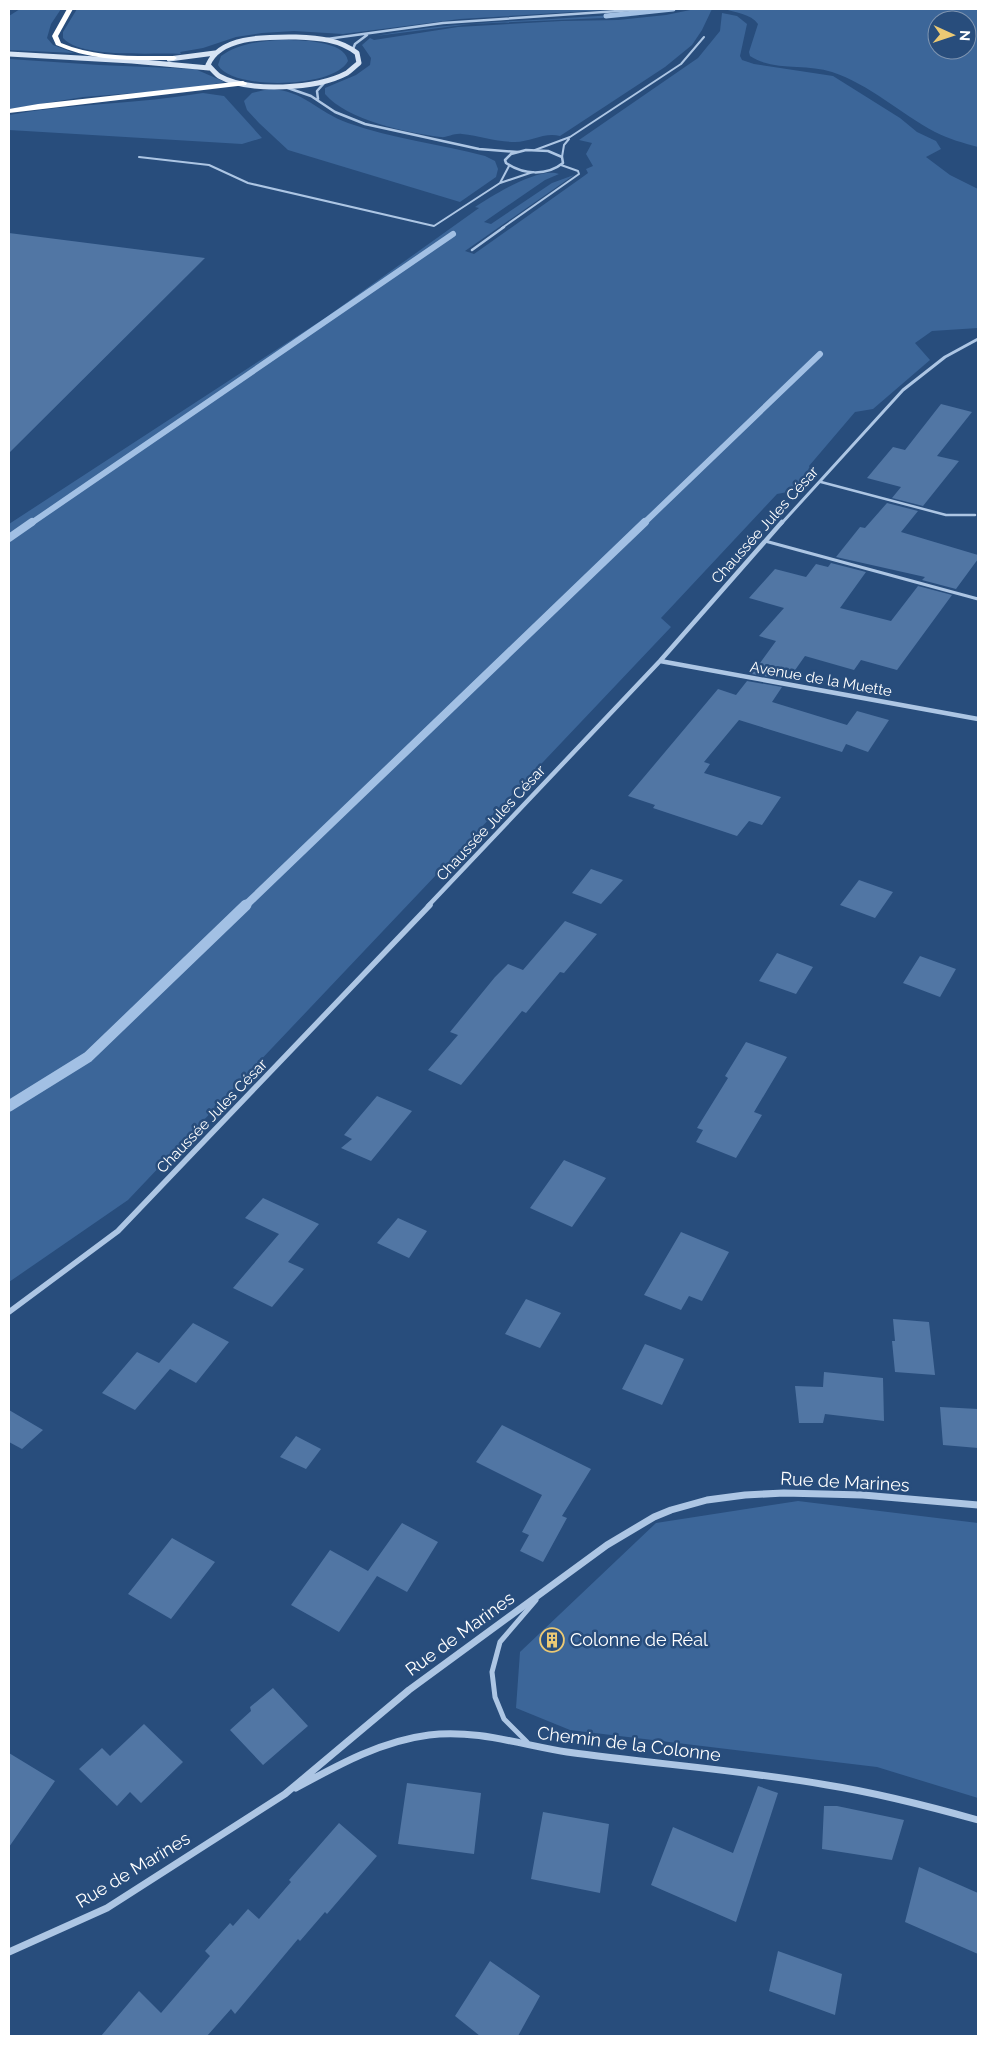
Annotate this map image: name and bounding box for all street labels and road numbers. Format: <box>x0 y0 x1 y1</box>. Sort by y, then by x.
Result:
street label: Chaussée Jules César <box>708 462 823 587</box>
street label: Avenue de la Muette <box>749 658 894 700</box>
street label: Chaussée Jules César <box>433 761 550 885</box>
street label: Chaussée Jules César <box>153 1055 272 1177</box>
street label: Rue de Marines <box>780 1468 910 1495</box>
street label: Rue de Marines <box>401 1587 518 1680</box>
street label: Chemin de la Colonne <box>536 1722 722 1765</box>
street label: Rue de Marines <box>72 1827 194 1912</box>

